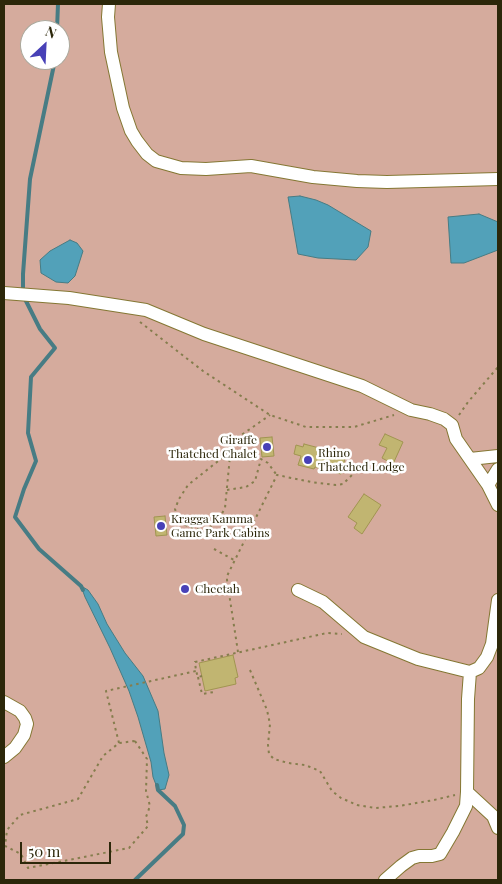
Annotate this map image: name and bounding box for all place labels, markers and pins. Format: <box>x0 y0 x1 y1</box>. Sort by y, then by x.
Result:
place label: Giraffe Thatched Chalet <box>169 433 257 461</box>
marker: Giraffe Thatched Chalet <box>261 441 273 453</box>
place label: Rhino Thatched Lodge <box>318 446 404 474</box>
marker: Rhino Thatched Lodge <box>302 454 314 466</box>
place label: Kragga Kamma Game Park Cabins <box>171 512 270 540</box>
marker: Kragga Kamma Game Park Cabins <box>155 520 167 532</box>
place label: Cheetah <box>195 582 240 596</box>
marker: Cheetah <box>179 583 191 595</box>

